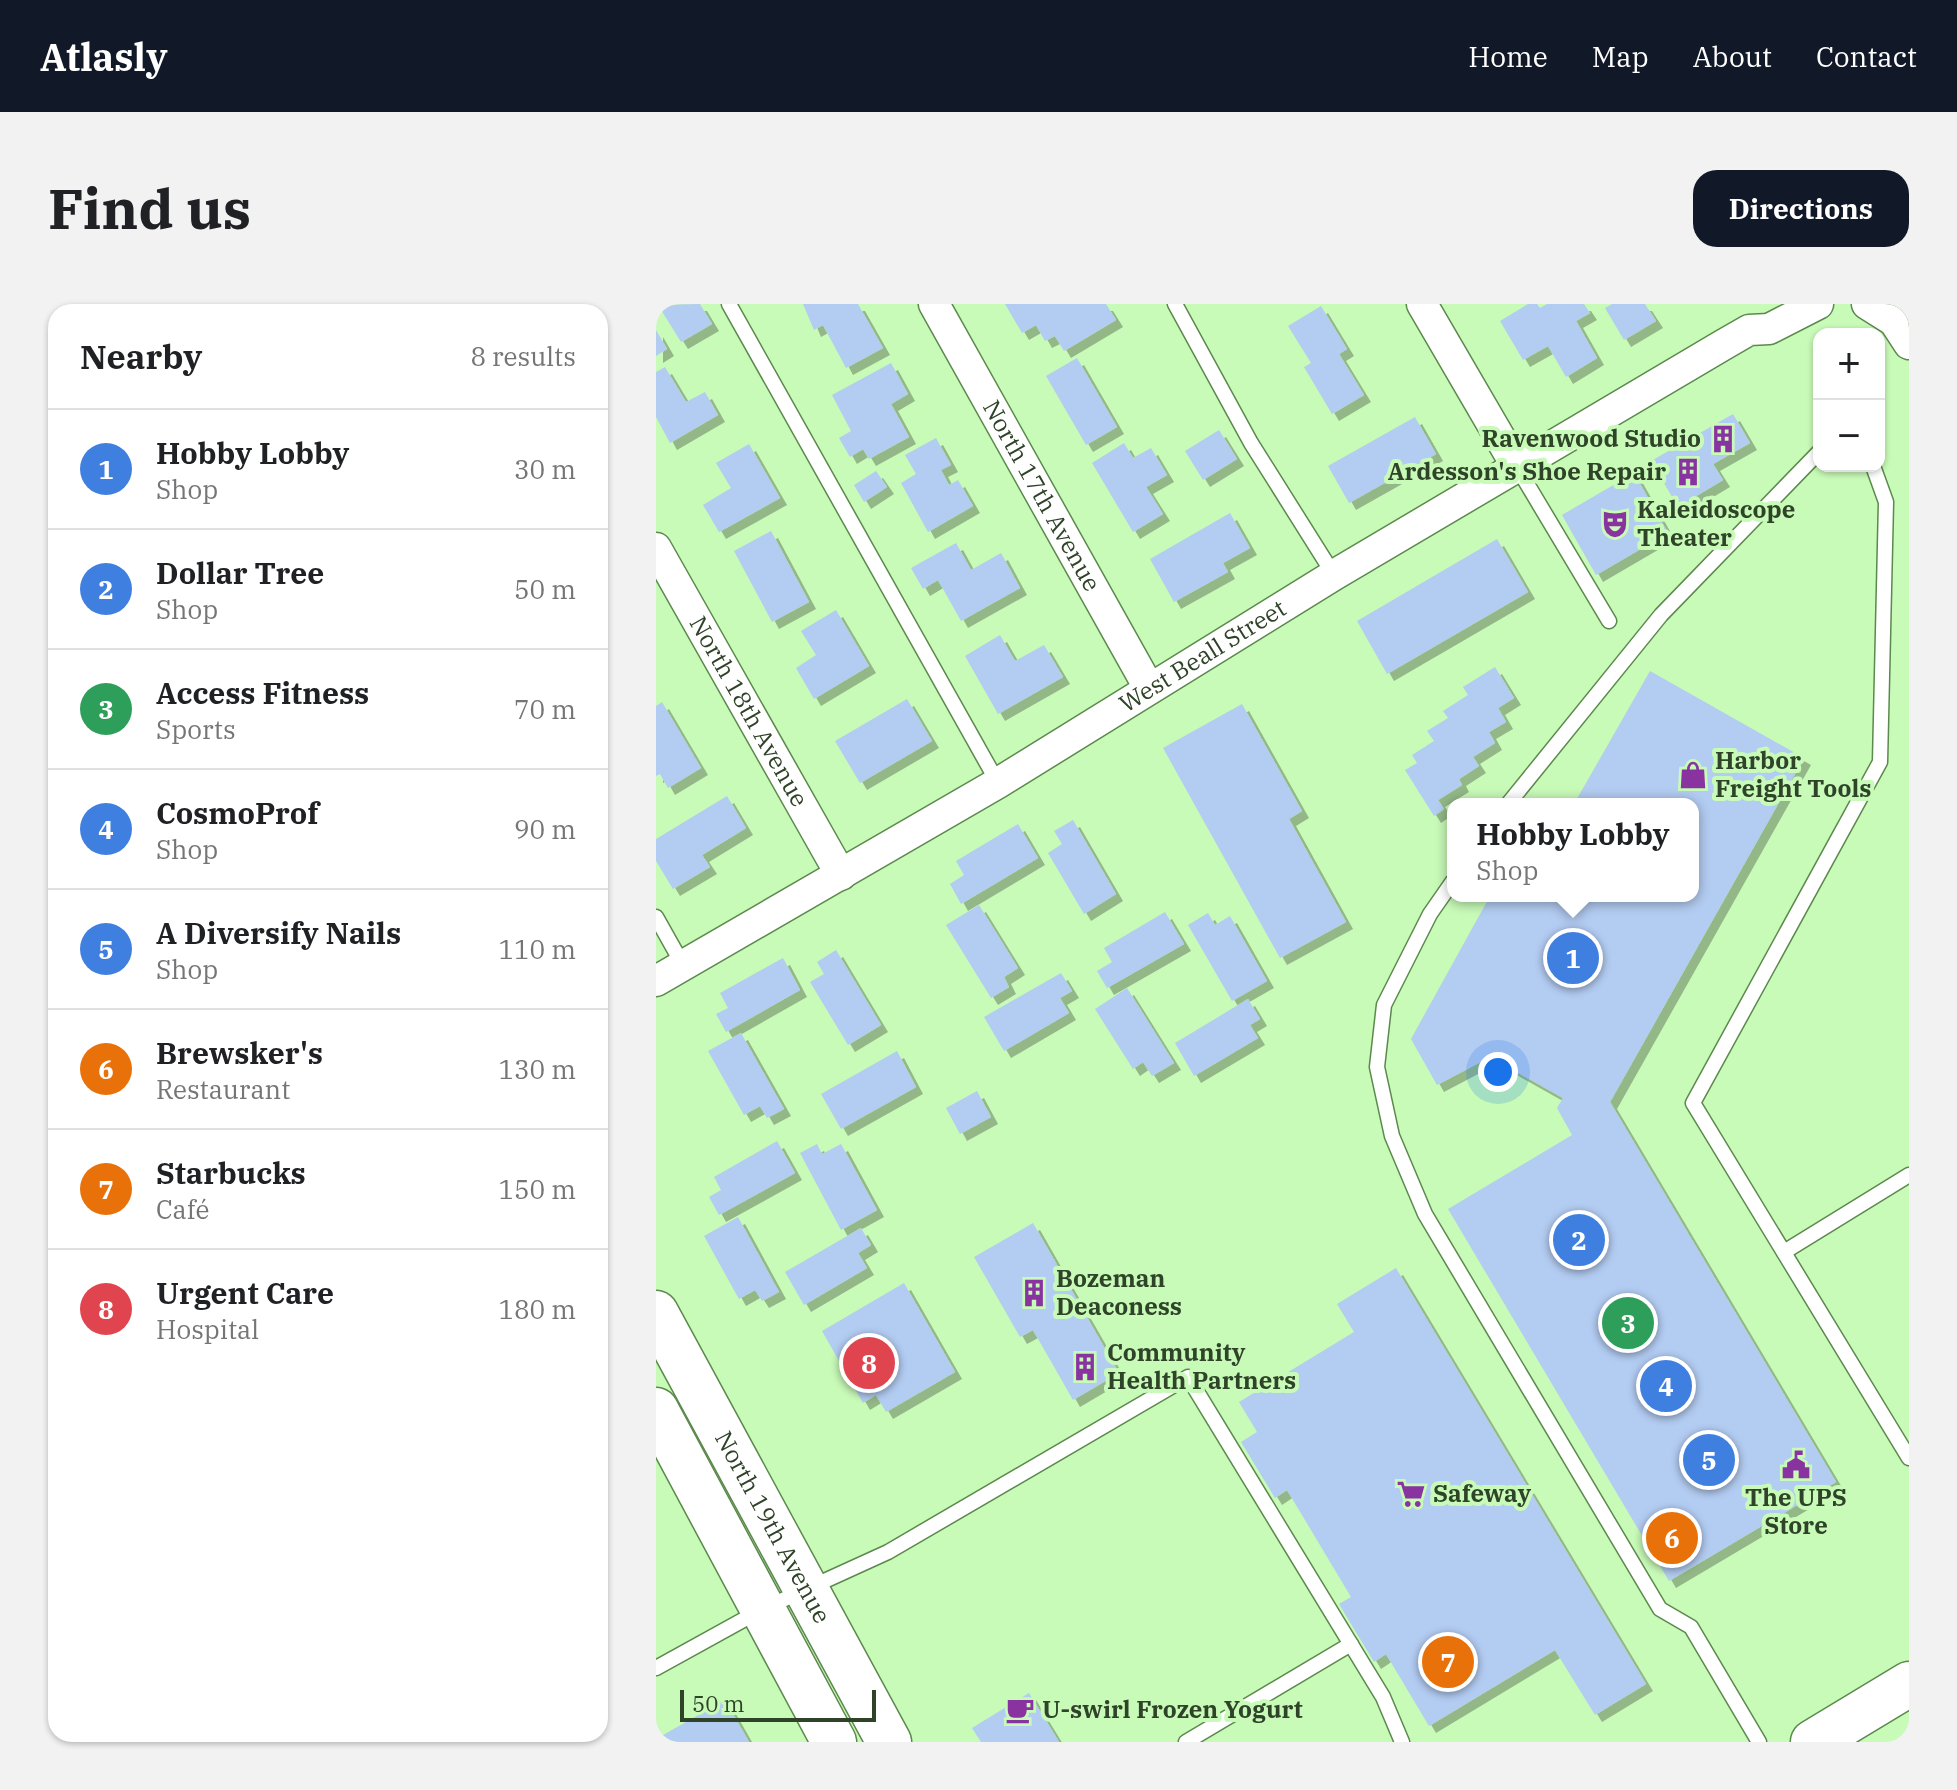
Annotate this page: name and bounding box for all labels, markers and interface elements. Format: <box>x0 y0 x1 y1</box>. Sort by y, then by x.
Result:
text: Atlasly <box>40 32 168 81</box>
text: Home <box>1468 38 1548 75</box>
text: Map <box>1592 38 1649 75</box>
text: About <box>1693 38 1772 75</box>
text: Contact <box>1816 38 1917 75</box>
button: Directions <box>1693 170 1909 247</box>
text: Find us <box>48 172 251 244</box>
map controls <box>1813 328 1885 472</box>
button: + <box>1813 328 1885 400</box>
text: Nearby <box>80 334 202 378</box>
text: 8 results <box>470 339 576 373</box>
street label: North 17th Avenue <box>976 394 1109 597</box>
button: − <box>1813 400 1885 472</box>
place label: Ravenwood Studio <box>1482 422 1701 454</box>
building icon: Ravenwood Studio <box>1708 424 1738 454</box>
text: Hobby Lobby <box>156 433 350 472</box>
text: 1 <box>98 452 114 486</box>
text: 30 m <box>514 452 576 486</box>
place label: Ardesson's Shoe Repair <box>1388 455 1666 487</box>
building icon: Ardesson's Shoe Repair <box>1673 457 1703 487</box>
text: Shop <box>156 472 218 506</box>
place label: Kaleidoscope Theater <box>1637 493 1795 553</box>
theatre icon: Kaleidoscope Theater <box>1600 509 1630 539</box>
text: Dollar Tree <box>156 553 324 592</box>
text: 2 <box>98 572 114 606</box>
text: 50 m <box>514 572 576 606</box>
text: Shop <box>156 592 218 626</box>
street label: West Beall Street <box>1113 592 1292 719</box>
street label: North 18th Avenue <box>683 610 816 812</box>
text: Access Fitness <box>156 673 369 712</box>
text: 3 <box>98 692 114 726</box>
text: 70 m <box>514 692 576 726</box>
text: Sports <box>156 712 236 746</box>
place label: Harbor Freight Tools <box>1715 744 1871 804</box>
shop icon: Harbor Freight Tools <box>1678 760 1708 790</box>
text: CosmoProf <box>156 793 319 832</box>
popup <box>1447 798 1699 902</box>
text: 4 <box>98 812 114 846</box>
text: 90 m <box>514 812 576 846</box>
text: Hobby Lobby <box>1476 814 1670 853</box>
text: Shop <box>156 832 218 866</box>
text: Shop <box>1476 853 1538 887</box>
text: A Diversify Nails <box>156 913 401 952</box>
pin: 1 <box>1547 928 1599 988</box>
text: 5 <box>98 932 114 966</box>
text: 110 m <box>498 932 576 966</box>
text: Shop <box>156 952 218 986</box>
text: Brewsker's <box>156 1033 323 1072</box>
text: 6 <box>98 1052 114 1086</box>
text: 130 m <box>498 1052 576 1086</box>
your location <box>1478 1052 1518 1092</box>
text: Restaurant <box>156 1072 290 1106</box>
text: Starbucks <box>156 1153 306 1192</box>
text: 7 <box>98 1172 114 1206</box>
text: 150 m <box>498 1172 576 1206</box>
text: Café <box>156 1192 209 1226</box>
pin: 2 <box>1553 1210 1605 1270</box>
place label: Bozeman Deaconess <box>1056 1262 1182 1322</box>
text: Urgent Care <box>156 1273 334 1312</box>
building icon: Bozeman Deaconess <box>1019 1278 1049 1308</box>
text: 8 <box>98 1292 114 1326</box>
text: 180 m <box>498 1292 576 1326</box>
pin: 3 <box>1602 1293 1654 1353</box>
text: Hospital <box>156 1312 259 1346</box>
pin: 8 <box>843 1333 895 1393</box>
place label: Community Health Partners <box>1107 1336 1296 1396</box>
building icon: Community Health Partners <box>1070 1352 1100 1382</box>
pin: 4 <box>1640 1356 1692 1416</box>
street label: North 19th Avenue <box>708 1425 839 1629</box>
pin: 5 <box>1683 1430 1735 1490</box>
public building icon: The UPS Store <box>1781 1450 1811 1480</box>
place label: Safeway <box>1433 1477 1532 1509</box>
supermarket icon: Safeway <box>1396 1479 1426 1509</box>
place label: The UPS Store <box>1745 1481 1847 1541</box>
pin: 6 <box>1646 1508 1698 1568</box>
pin: 7 <box>1422 1632 1474 1692</box>
scale bar <box>680 1686 876 1722</box>
text: 50 m <box>692 1689 744 1718</box>
place label: U-swirl Frozen Yogurt <box>1042 1693 1303 1725</box>
cafe icon: U-swirl Frozen Yogurt <box>1005 1695 1035 1725</box>

